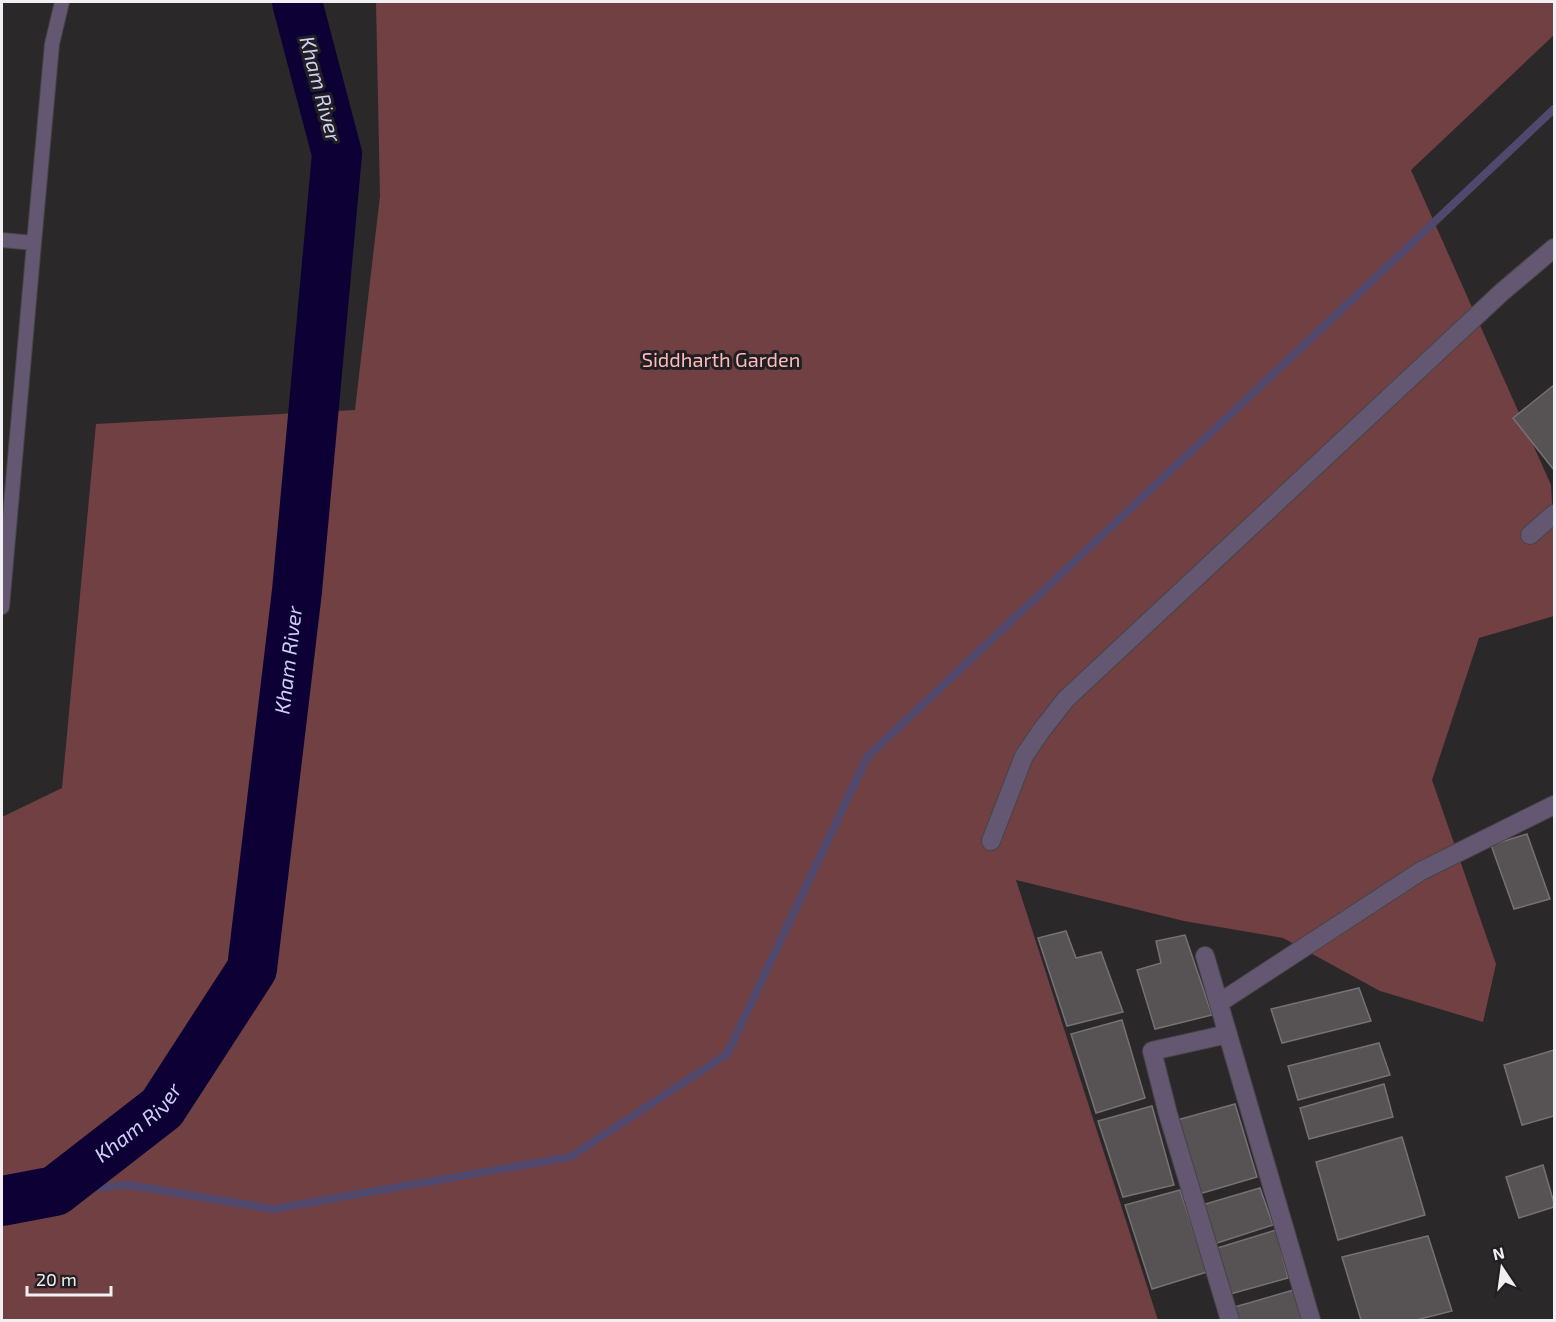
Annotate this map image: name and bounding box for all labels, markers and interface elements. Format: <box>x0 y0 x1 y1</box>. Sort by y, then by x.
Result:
water label: Kham River <box>295 33 348 145</box>
park label: Siddharth Garden <box>642 347 800 371</box>
water label: Kham River <box>268 604 306 715</box>
water label: Kham River <box>89 1077 186 1167</box>
north arrow <box>1472 1238 1532 1298</box>
text: N <box>1491 1242 1506 1263</box>
scale bar <box>27 1259 111 1297</box>
text: 20 m <box>36 1268 77 1290</box>

